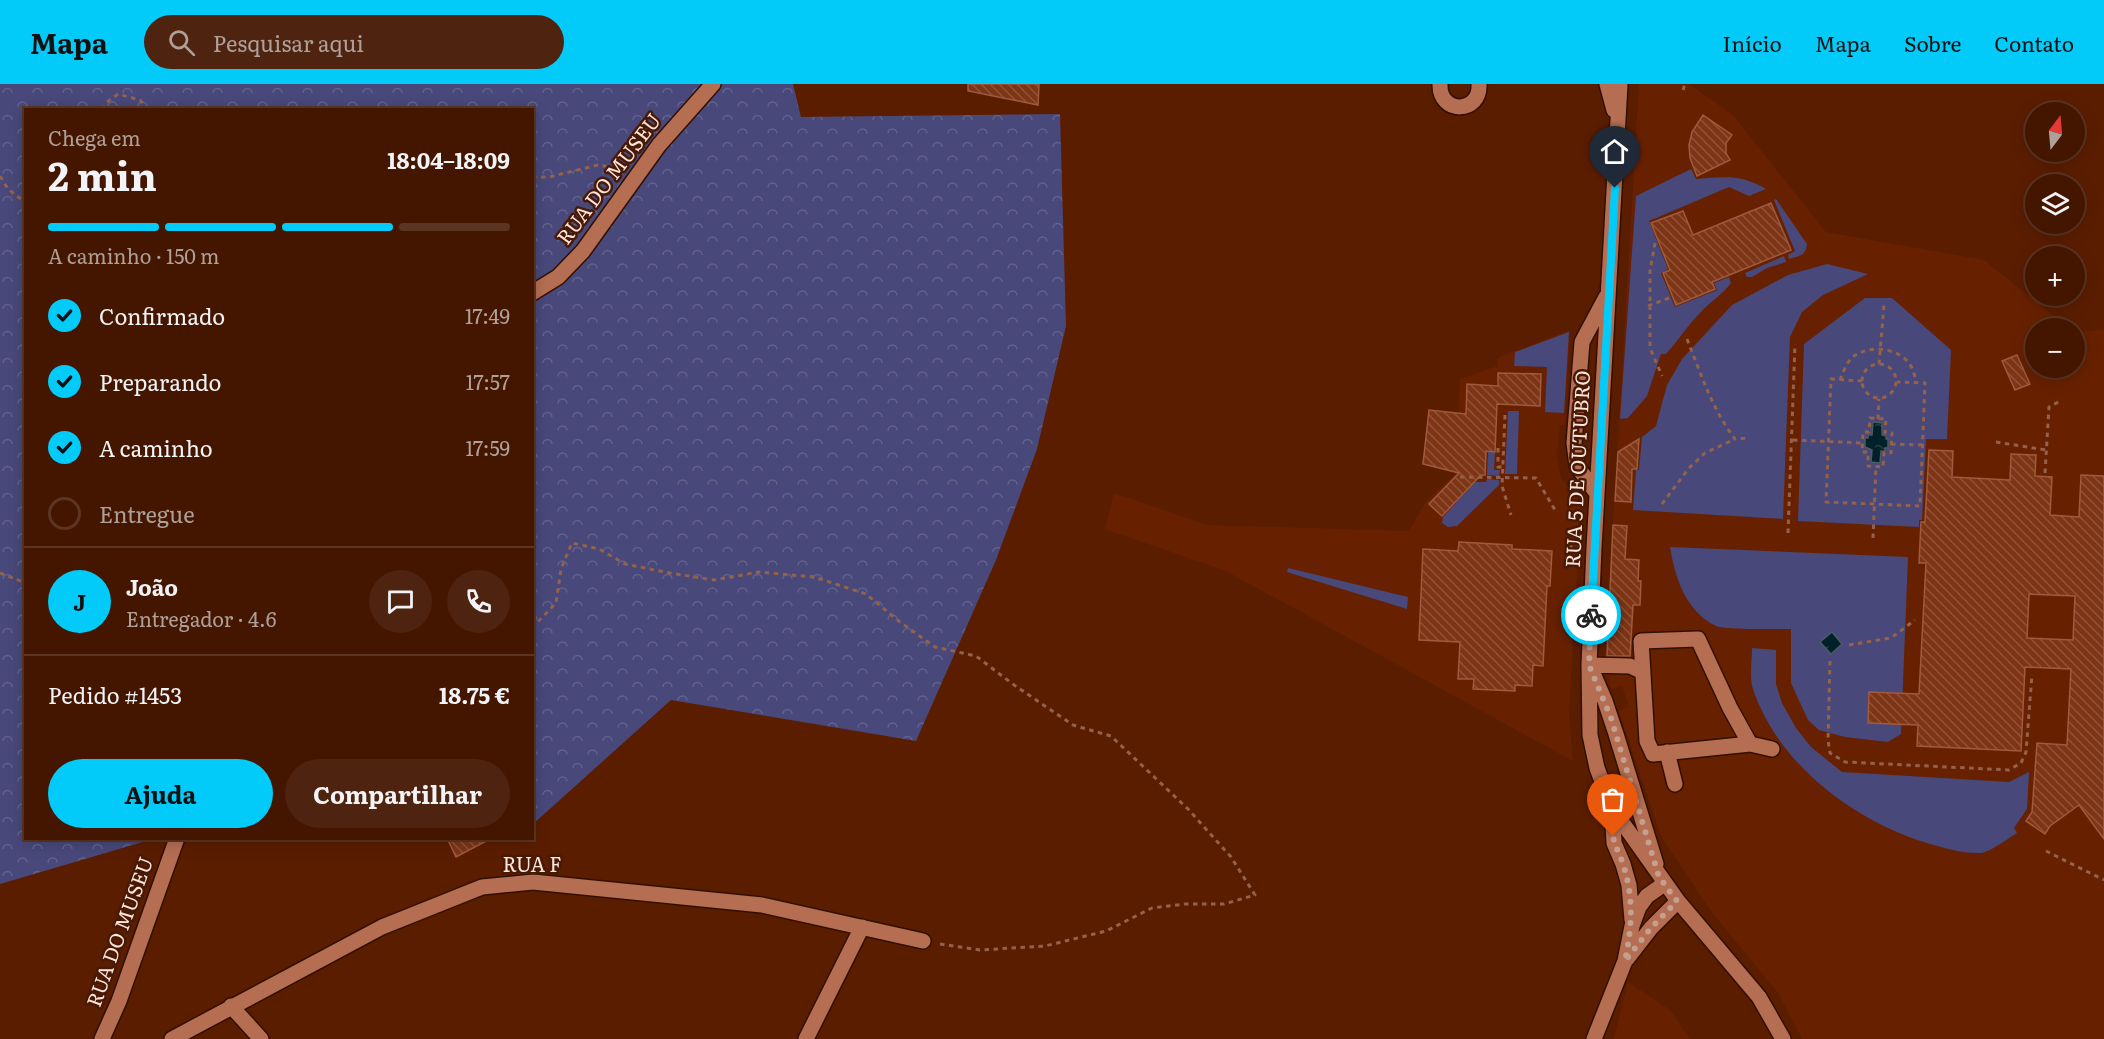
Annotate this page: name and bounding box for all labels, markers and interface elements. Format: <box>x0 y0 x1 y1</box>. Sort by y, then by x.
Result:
search box <box>144 15 564 69</box>
text: Mapa <box>30 21 108 63</box>
icon: search <box>165 26 198 59</box>
text: Pesquisar aqui <box>213 26 364 59</box>
text: Início <box>1723 27 1782 58</box>
text: Mapa <box>1815 27 1871 58</box>
text: Sobre <box>1904 27 1961 58</box>
text: Contato <box>1994 27 2074 58</box>
north arrow <box>2025 102 2085 162</box>
map controls <box>2025 102 2085 378</box>
street label: RUA DO MUSEU <box>548 106 667 250</box>
text: Chega em <box>48 122 141 152</box>
pin <box>1589 126 1640 188</box>
icon: home <box>1598 135 1631 168</box>
text: 18:04–18:09 <box>387 143 510 176</box>
text: 2 min <box>48 145 157 203</box>
button: layers <box>2025 174 2085 234</box>
text: A caminho · 150 m <box>48 240 219 270</box>
button: + <box>2025 246 2085 306</box>
icon: check <box>48 299 81 332</box>
text: Confirmado <box>99 299 225 332</box>
text: 17:49 <box>465 300 510 330</box>
button: − <box>2025 318 2085 378</box>
icon: check <box>48 365 81 398</box>
text: Preparando <box>99 365 221 398</box>
text: 17:57 <box>466 366 510 396</box>
street label: RUA 5 DE OUTUBRO <box>1556 370 1596 568</box>
icon: check <box>48 431 81 464</box>
text: A caminho <box>99 431 213 464</box>
text: 17:59 <box>465 432 510 462</box>
text: Entregue <box>99 497 195 530</box>
text: João <box>126 570 178 603</box>
button: chat <box>369 570 432 633</box>
button: phone <box>447 570 510 633</box>
text: J <box>73 585 86 618</box>
courier <box>1561 585 1621 645</box>
icon: bike <box>1575 599 1608 632</box>
text: Entregador · 4.6 <box>126 603 276 633</box>
text: Pedido #1453 <box>48 678 182 711</box>
text: 18.75 € <box>439 678 510 711</box>
button: Ajuda <box>48 759 273 828</box>
button: Compartilhar <box>285 759 510 828</box>
pin <box>1587 774 1638 836</box>
icon: bag <box>1596 783 1629 816</box>
street label: RUA F <box>503 848 562 878</box>
street label: RUA DO MUSEU <box>77 852 159 1010</box>

